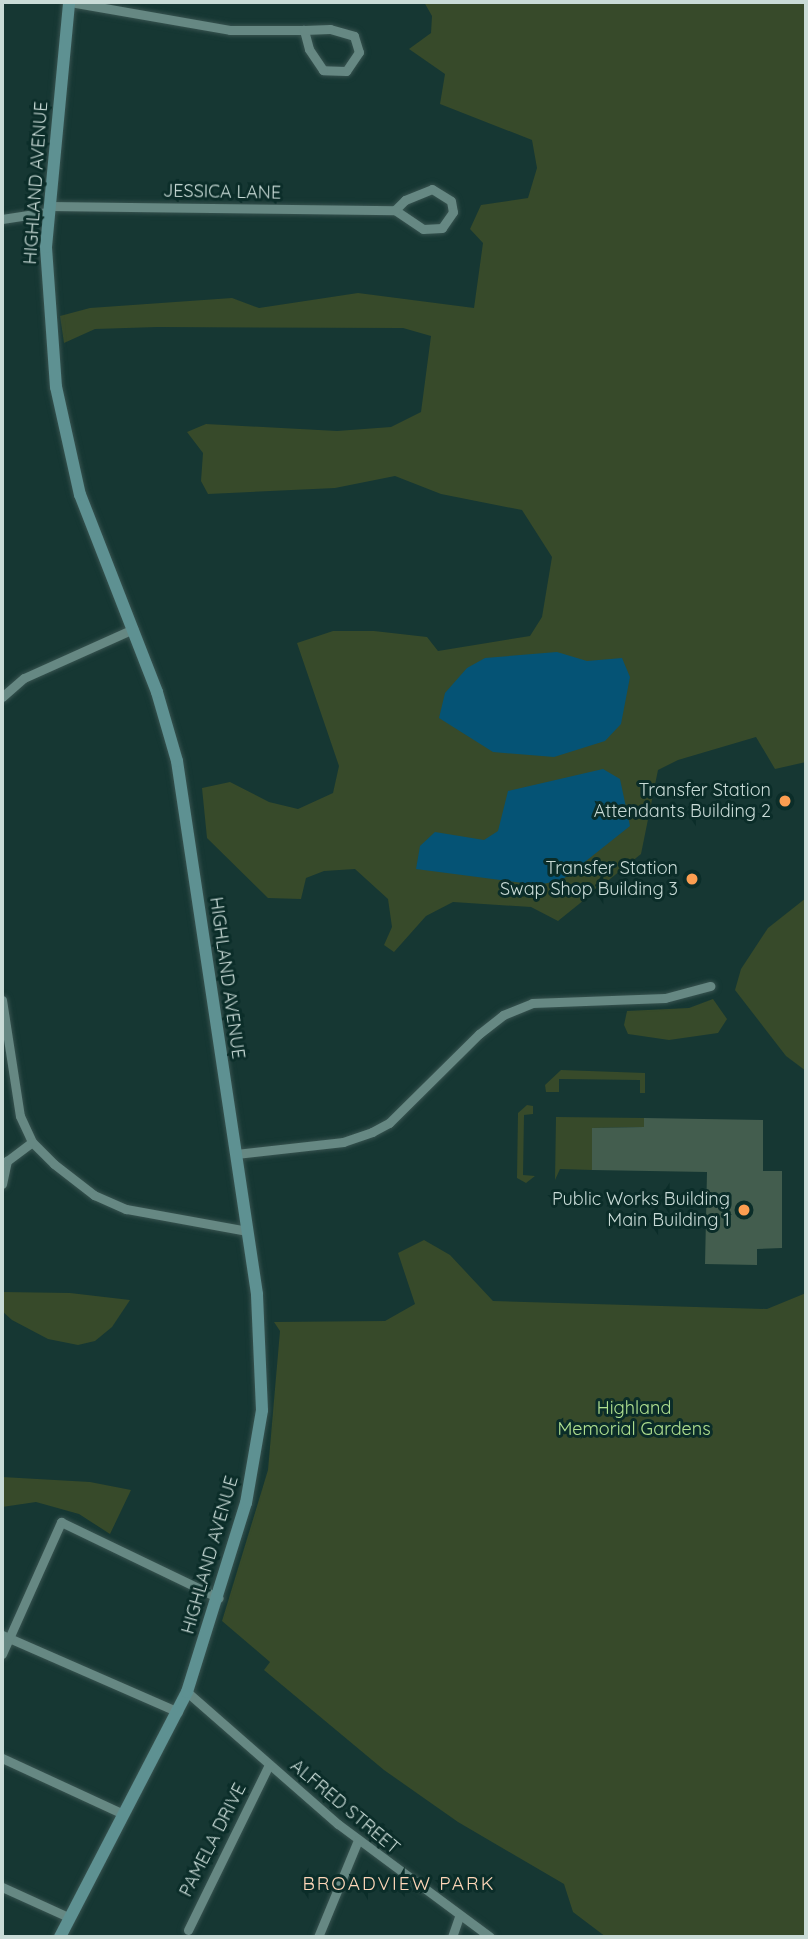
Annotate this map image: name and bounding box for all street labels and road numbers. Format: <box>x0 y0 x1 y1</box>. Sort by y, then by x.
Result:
street label: HIGHLAND AVENUE <box>20 101 52 265</box>
street label: JESSICA LANE <box>163 180 281 204</box>
street label: HIGHLAND AVENUE <box>205 896 249 1060</box>
street label: HIGHLAND AVENUE <box>177 1473 243 1637</box>
street label: ALFRED STREET <box>286 1755 404 1859</box>
street label: PAMELA DRIVE <box>175 1780 251 1900</box>

